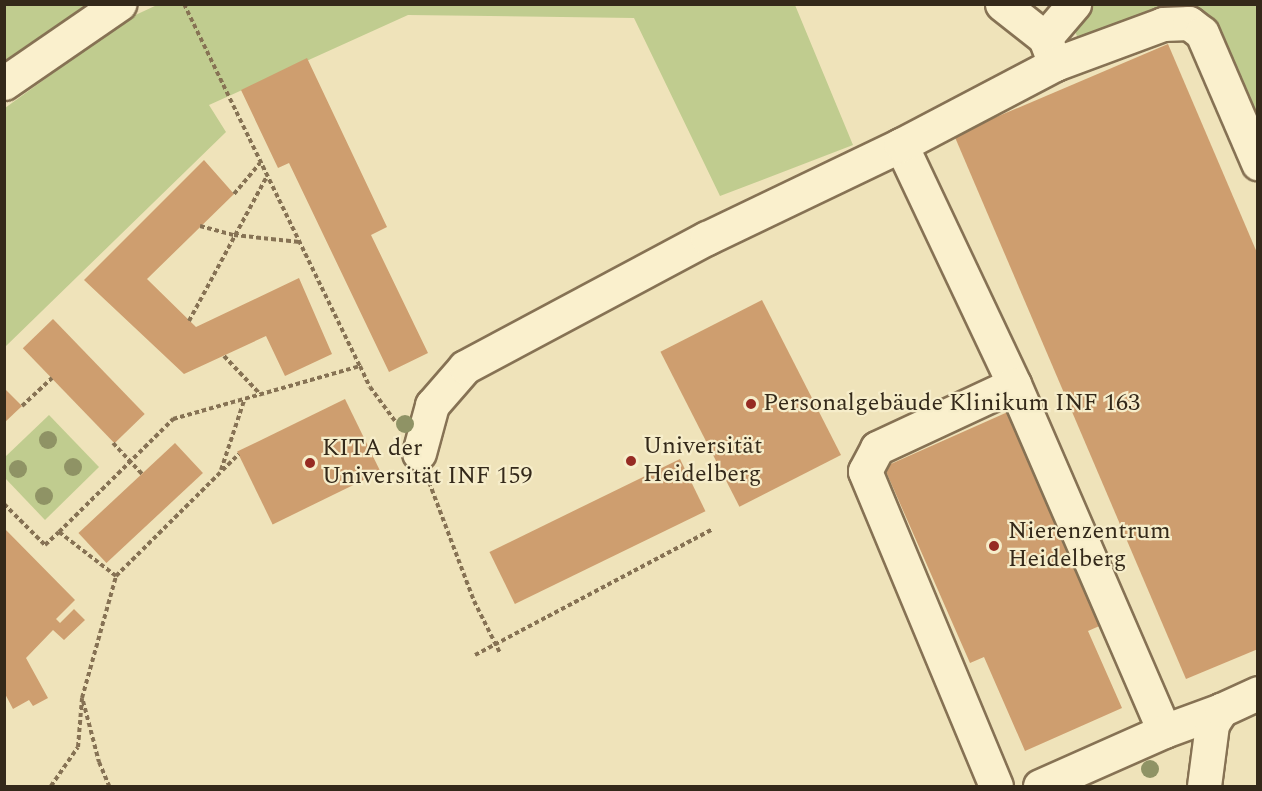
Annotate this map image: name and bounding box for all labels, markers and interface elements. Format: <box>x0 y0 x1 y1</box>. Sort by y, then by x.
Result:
place label: Personalgebäude Klinikum INF 163 <box>763 390 1140 418</box>
marker: Personalgebäude Klinikum INF 163 <box>744 397 758 411</box>
place label: Universität Heidelberg <box>643 433 763 489</box>
place label: KITA der Universität INF 159 <box>322 435 533 491</box>
marker: Universität Heidelberg <box>624 454 638 468</box>
marker: KITA der Universität INF 159 <box>303 456 317 470</box>
place label: Nierenzentrum Heidelberg <box>1008 518 1171 574</box>
marker: Nierenzentrum Heidelberg <box>985 537 1003 555</box>

